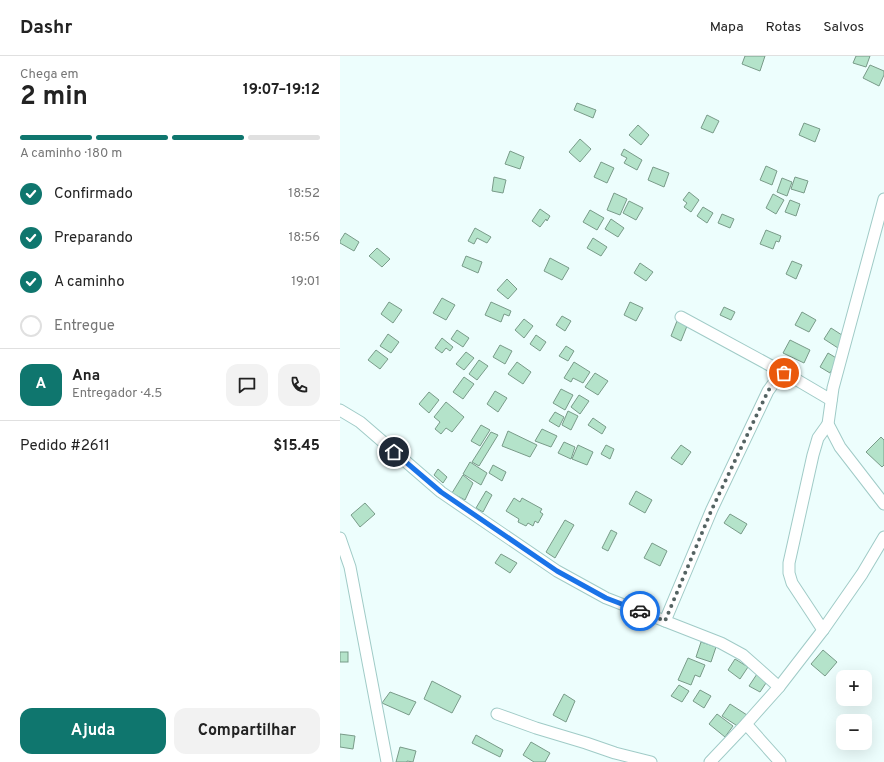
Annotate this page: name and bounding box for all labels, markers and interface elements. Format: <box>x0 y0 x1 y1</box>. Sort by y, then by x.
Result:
text: Dashr <box>20 16 72 40</box>
text: Mapa <box>710 19 744 36</box>
text: Rotas <box>766 19 801 36</box>
text: Salvos <box>823 19 864 36</box>
text: Chega em <box>20 67 79 83</box>
text: 2 min <box>20 81 88 114</box>
text: 19:07–19:12 <box>243 81 320 100</box>
text: A caminho · 180 m <box>20 146 122 162</box>
icon: check <box>20 183 42 205</box>
text: Confirmado <box>54 185 133 204</box>
text: 18:52 <box>288 186 320 202</box>
icon: check <box>20 227 42 249</box>
text: Preparando <box>54 229 133 248</box>
text: 18:56 <box>288 230 320 246</box>
icon: check <box>20 271 42 293</box>
text: A caminho <box>54 273 125 292</box>
text: 19:01 <box>291 274 320 290</box>
text: Entregue <box>54 317 115 336</box>
pin <box>767 356 801 390</box>
icon: bag <box>773 362 795 384</box>
button: chat <box>226 364 268 406</box>
button: phone <box>278 364 320 406</box>
text: Ana <box>72 367 100 386</box>
text: A <box>36 375 46 394</box>
text: Entregador · 4.5 <box>72 386 162 402</box>
pin <box>377 435 411 469</box>
text: Pedido #2611 <box>20 437 110 456</box>
text: $15.45 <box>273 437 320 456</box>
icon: home <box>383 441 405 463</box>
courier <box>620 591 660 631</box>
icon: car <box>629 600 651 622</box>
map controls <box>836 670 872 750</box>
button: + <box>836 670 872 706</box>
button: Ajuda <box>20 708 166 754</box>
button: Compartilhar <box>174 708 320 754</box>
button: − <box>836 714 872 750</box>

